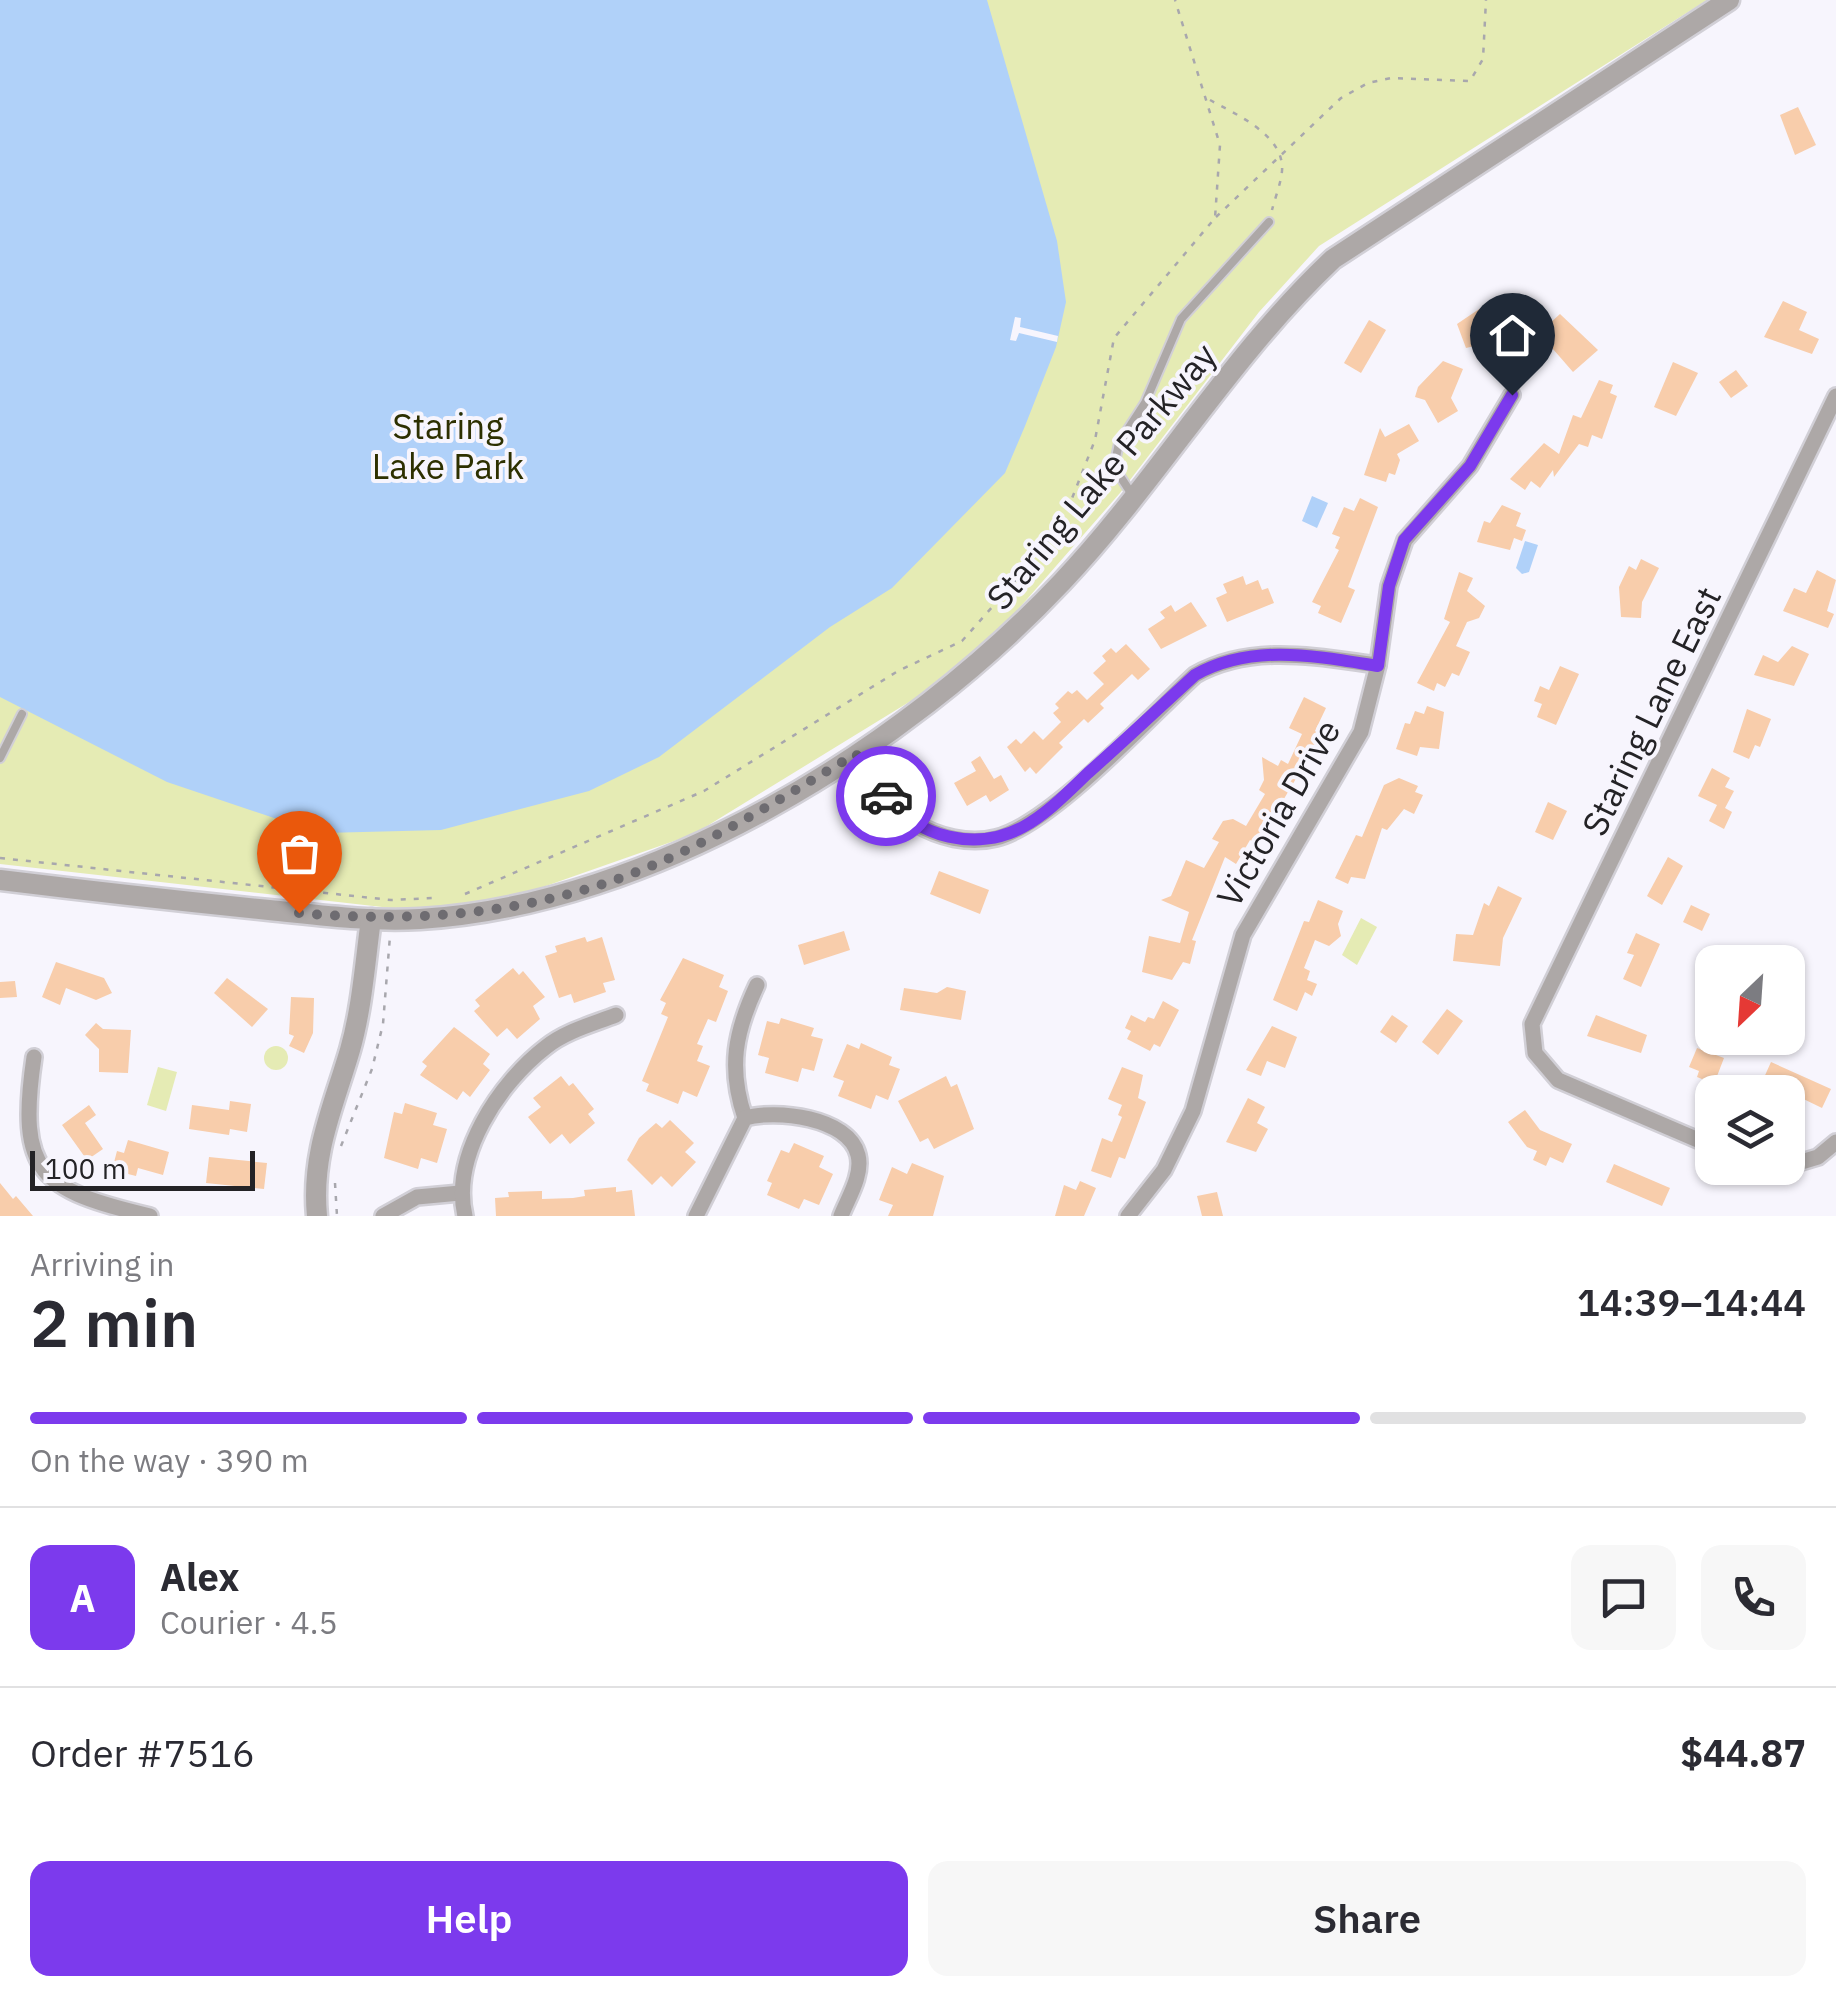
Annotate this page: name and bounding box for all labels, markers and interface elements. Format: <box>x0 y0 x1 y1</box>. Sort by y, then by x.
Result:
pin <box>1470 293 1555 396</box>
icon: home <box>1485 308 1540 363</box>
street label: Staring Lake Parkway <box>976 333 1226 619</box>
park label: Staring Lake Park <box>372 403 524 489</box>
street label: Staring Lane East <box>1571 579 1731 843</box>
street label: Victoria Drive <box>1206 711 1350 915</box>
courier <box>836 746 936 846</box>
icon: car <box>859 769 914 824</box>
pin <box>257 811 342 914</box>
icon: bag <box>272 826 327 881</box>
north arrow <box>1695 945 1805 1055</box>
map controls <box>1695 945 1805 1185</box>
button: layers <box>1695 1075 1805 1185</box>
scale bar <box>30 1146 255 1190</box>
text: 100 m <box>45 1150 126 1187</box>
text: Arriving in <box>30 1243 175 1285</box>
text: 14:39–14:44 <box>1577 1277 1806 1326</box>
text: 2 min <box>30 1280 198 1365</box>
text: On the way · 390 m <box>30 1439 309 1481</box>
button: chat <box>1571 1545 1676 1650</box>
button: phone <box>1701 1545 1806 1650</box>
text: Alex <box>160 1552 240 1601</box>
text: A <box>69 1573 96 1622</box>
text: Courier · 4.5 <box>160 1601 338 1643</box>
text: Order #7516 <box>30 1728 255 1777</box>
text: $44.87 <box>1680 1728 1806 1777</box>
button: Help <box>30 1861 908 1976</box>
button: Share <box>928 1861 1806 1976</box>

